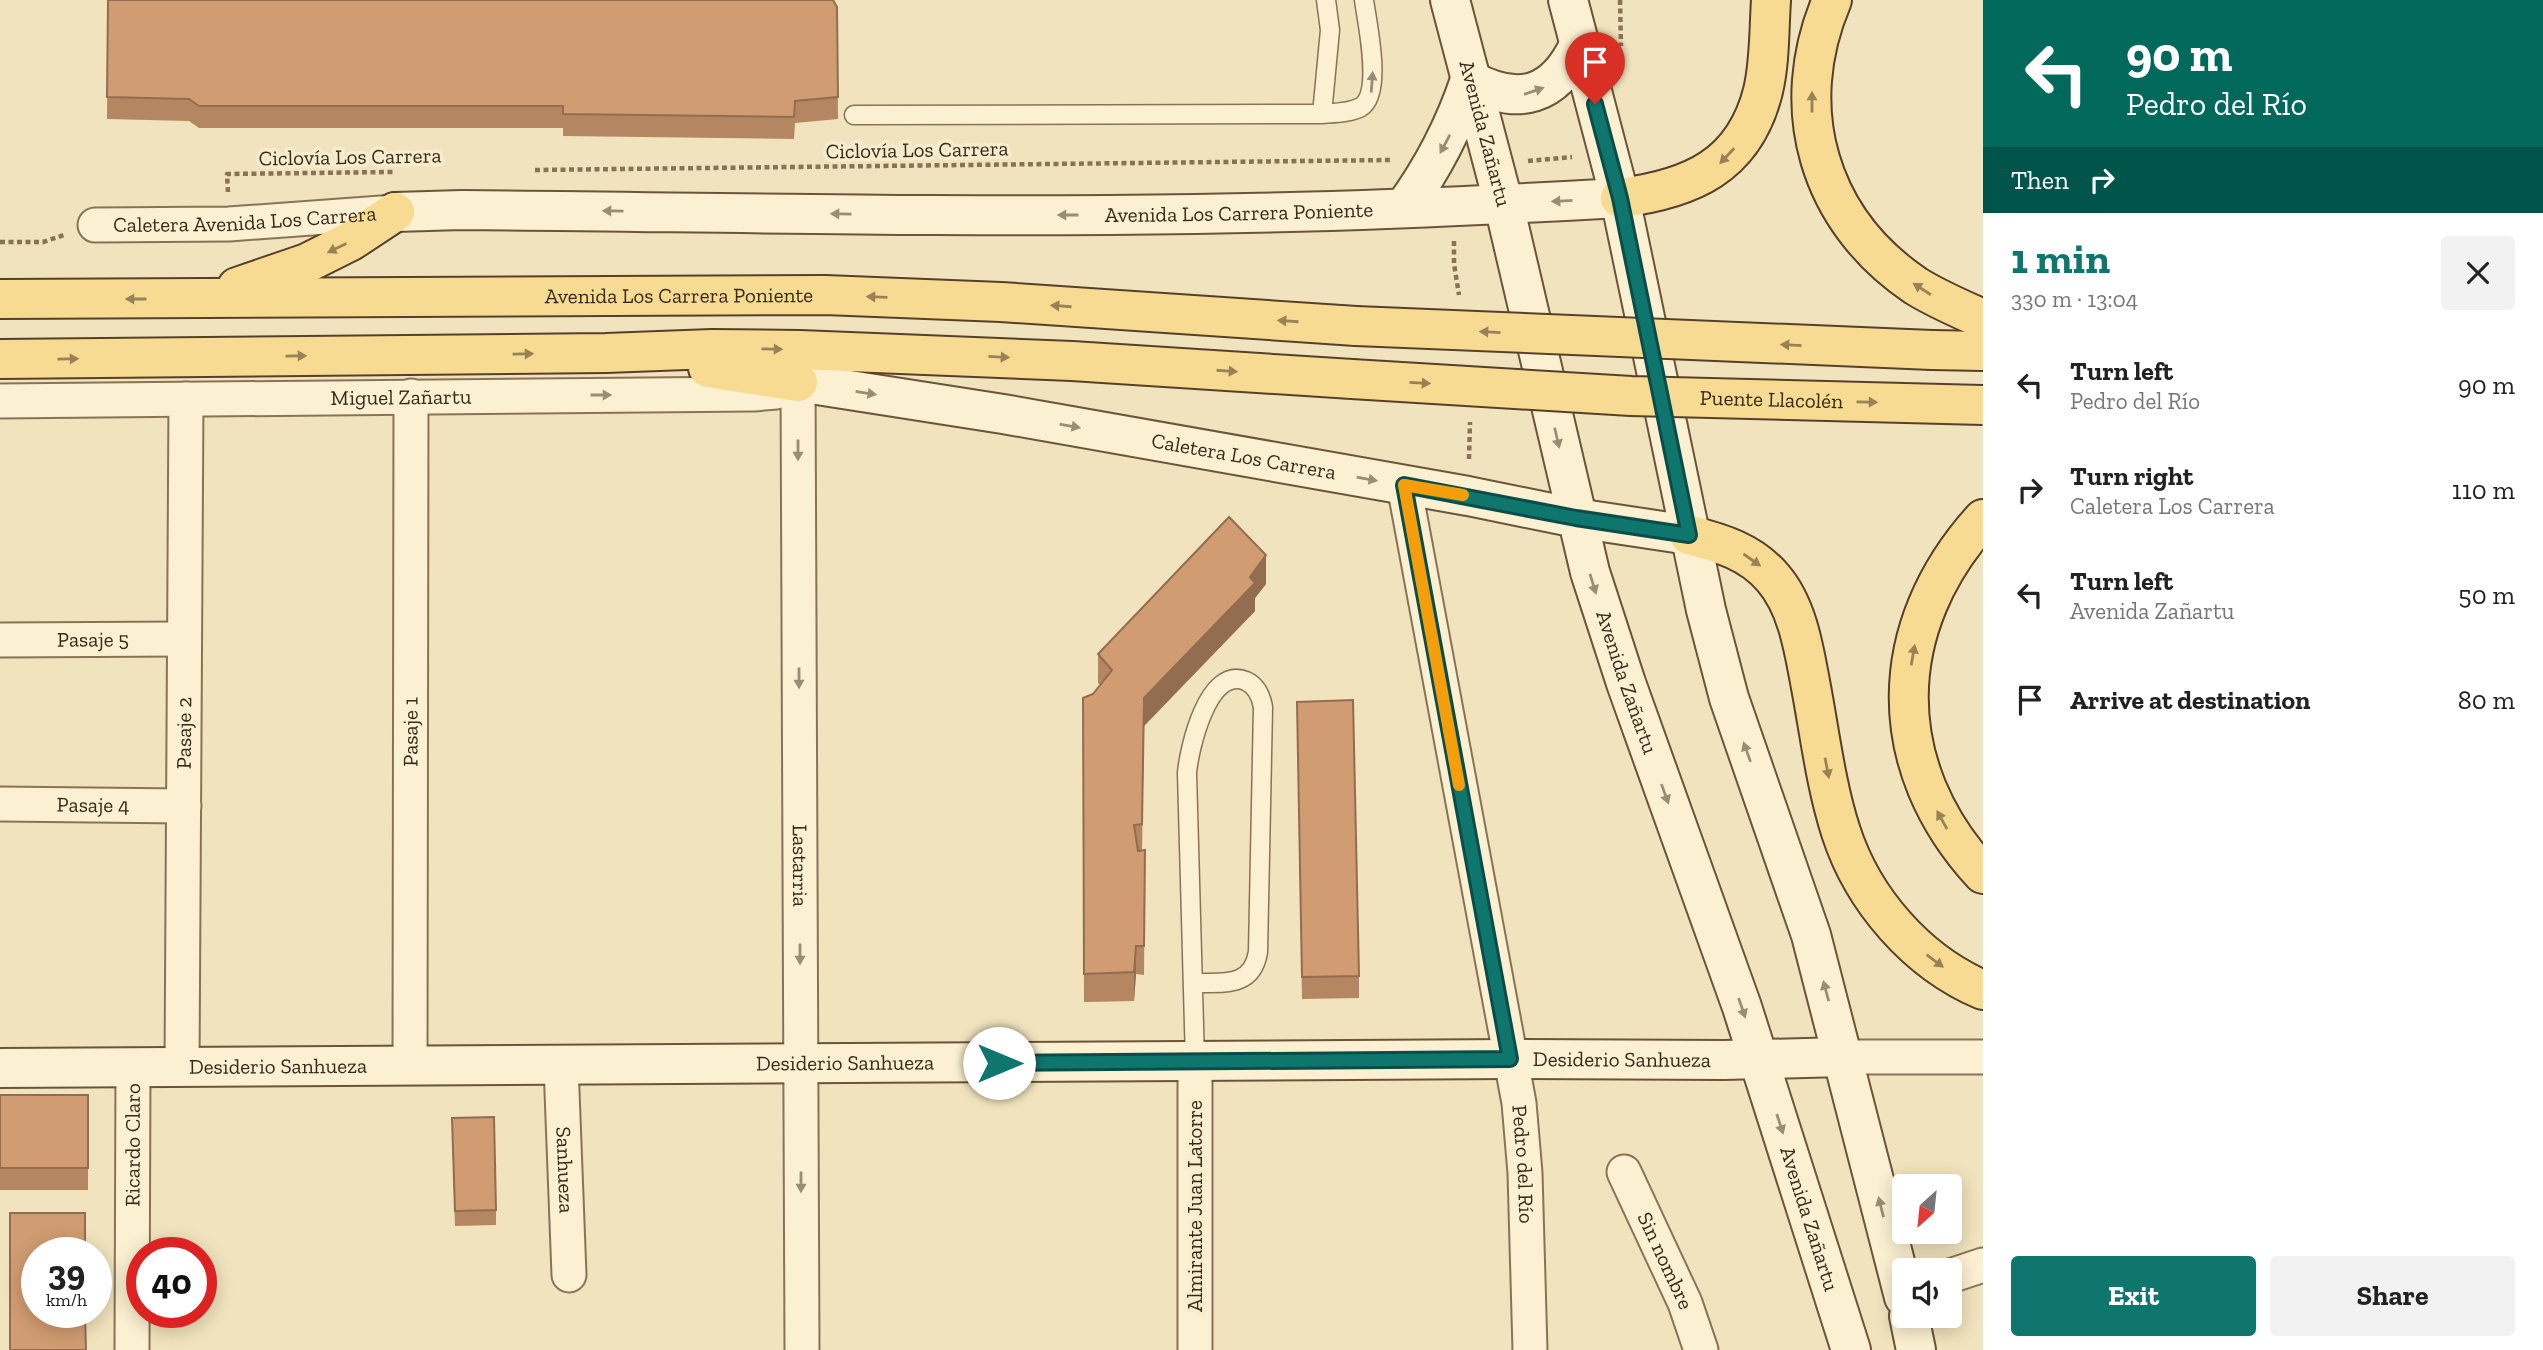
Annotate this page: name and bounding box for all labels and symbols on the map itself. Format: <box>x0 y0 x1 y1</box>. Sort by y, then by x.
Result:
pin <box>1565 32 1625 104</box>
street label: Avenida Zañartu <box>1454 58 1517 209</box>
one-way arrow <box>1366 71 1377 93</box>
one-way arrow <box>1523 85 1544 96</box>
one-way arrow <box>1806 91 1818 113</box>
one-way arrow <box>1439 134 1451 153</box>
street label: Ciclovía Los Carrera <box>825 135 1009 164</box>
street label: Ciclovía Los Carrera <box>258 142 442 171</box>
one-way arrow <box>1720 147 1736 164</box>
one-way arrow <box>1550 196 1572 207</box>
street label: Avenida Los Carrera Poniente <box>1105 197 1374 227</box>
street label: Caletera Avenida Los Carrera <box>113 200 377 237</box>
one-way arrow <box>602 206 624 217</box>
one-way arrow <box>829 208 851 220</box>
one-way arrow <box>1057 209 1079 221</box>
one-way arrow <box>327 243 347 254</box>
street label: Avenida Los Carrera Poniente <box>545 282 813 308</box>
one-way arrow <box>1912 282 1931 295</box>
one-way arrow <box>865 292 887 303</box>
one-way arrow <box>125 293 147 305</box>
one-way arrow <box>1050 300 1072 311</box>
one-way arrow <box>1277 315 1299 326</box>
one-way arrow <box>1479 327 1501 338</box>
one-way arrow <box>1780 340 1802 351</box>
one-way arrow <box>761 344 783 355</box>
one-way arrow <box>512 348 534 360</box>
one-way arrow <box>285 350 307 362</box>
one-way arrow <box>989 352 1011 363</box>
one-way arrow <box>57 353 79 365</box>
one-way arrow <box>1216 366 1238 377</box>
one-way arrow <box>1409 378 1431 389</box>
street label: Miguel Zañartu <box>330 384 472 410</box>
street label: Puente Llacolén <box>1699 385 1843 413</box>
one-way arrow <box>855 388 877 399</box>
one-way arrow <box>591 389 613 401</box>
one-way arrow <box>1857 396 1879 408</box>
one-way arrow <box>1059 421 1081 432</box>
street label: Caletera Los Carrera <box>1150 427 1338 485</box>
one-way arrow <box>1552 427 1563 449</box>
one-way arrow <box>792 440 804 462</box>
one-way arrow <box>1356 474 1378 485</box>
one-way arrow <box>1743 553 1761 567</box>
one-way arrow <box>1589 574 1599 595</box>
street label: Avenida Zañartu <box>1591 607 1663 757</box>
street label: Pasaje 5 <box>57 626 129 652</box>
one-way arrow <box>1908 644 1919 666</box>
one-way arrow <box>793 667 805 689</box>
street label: Pasaje 2 <box>171 697 197 769</box>
street label: Pasaje 1 <box>397 697 424 767</box>
one-way arrow <box>1742 741 1753 762</box>
one-way arrow <box>1821 757 1832 779</box>
one-way arrow <box>1660 783 1671 804</box>
street label: Pasaje 4 <box>56 792 130 818</box>
one-way arrow <box>1936 811 1948 830</box>
street label: Lastarria <box>788 824 813 907</box>
one-way arrow <box>794 944 806 966</box>
one-way arrow <box>1926 954 1944 968</box>
one-way arrow <box>1820 980 1831 1002</box>
one-way arrow <box>1737 997 1748 1018</box>
position arrow <box>962 1026 1036 1100</box>
street label: Desiderio Sanhueza <box>1533 1046 1711 1072</box>
street label: Desiderio Sanhueza <box>756 1049 934 1075</box>
street label: Desiderio Sanhueza <box>189 1053 367 1079</box>
street label: Ricardo Claro <box>120 1083 145 1207</box>
street label: Almirante Juan Latorre <box>1182 1100 1207 1312</box>
street label: Pedro del Río <box>1507 1104 1539 1224</box>
one-way arrow <box>1775 1114 1785 1135</box>
street label: Sanhueza <box>551 1126 580 1214</box>
street label: Avenida Zañartu <box>1775 1143 1845 1294</box>
one-way arrow <box>795 1171 807 1193</box>
north arrow <box>1892 1174 1962 1244</box>
one-way arrow <box>1875 1196 1886 1218</box>
street label: Sin nombre <box>1632 1208 1699 1313</box>
speed limit sign: 40 <box>126 1237 217 1328</box>

